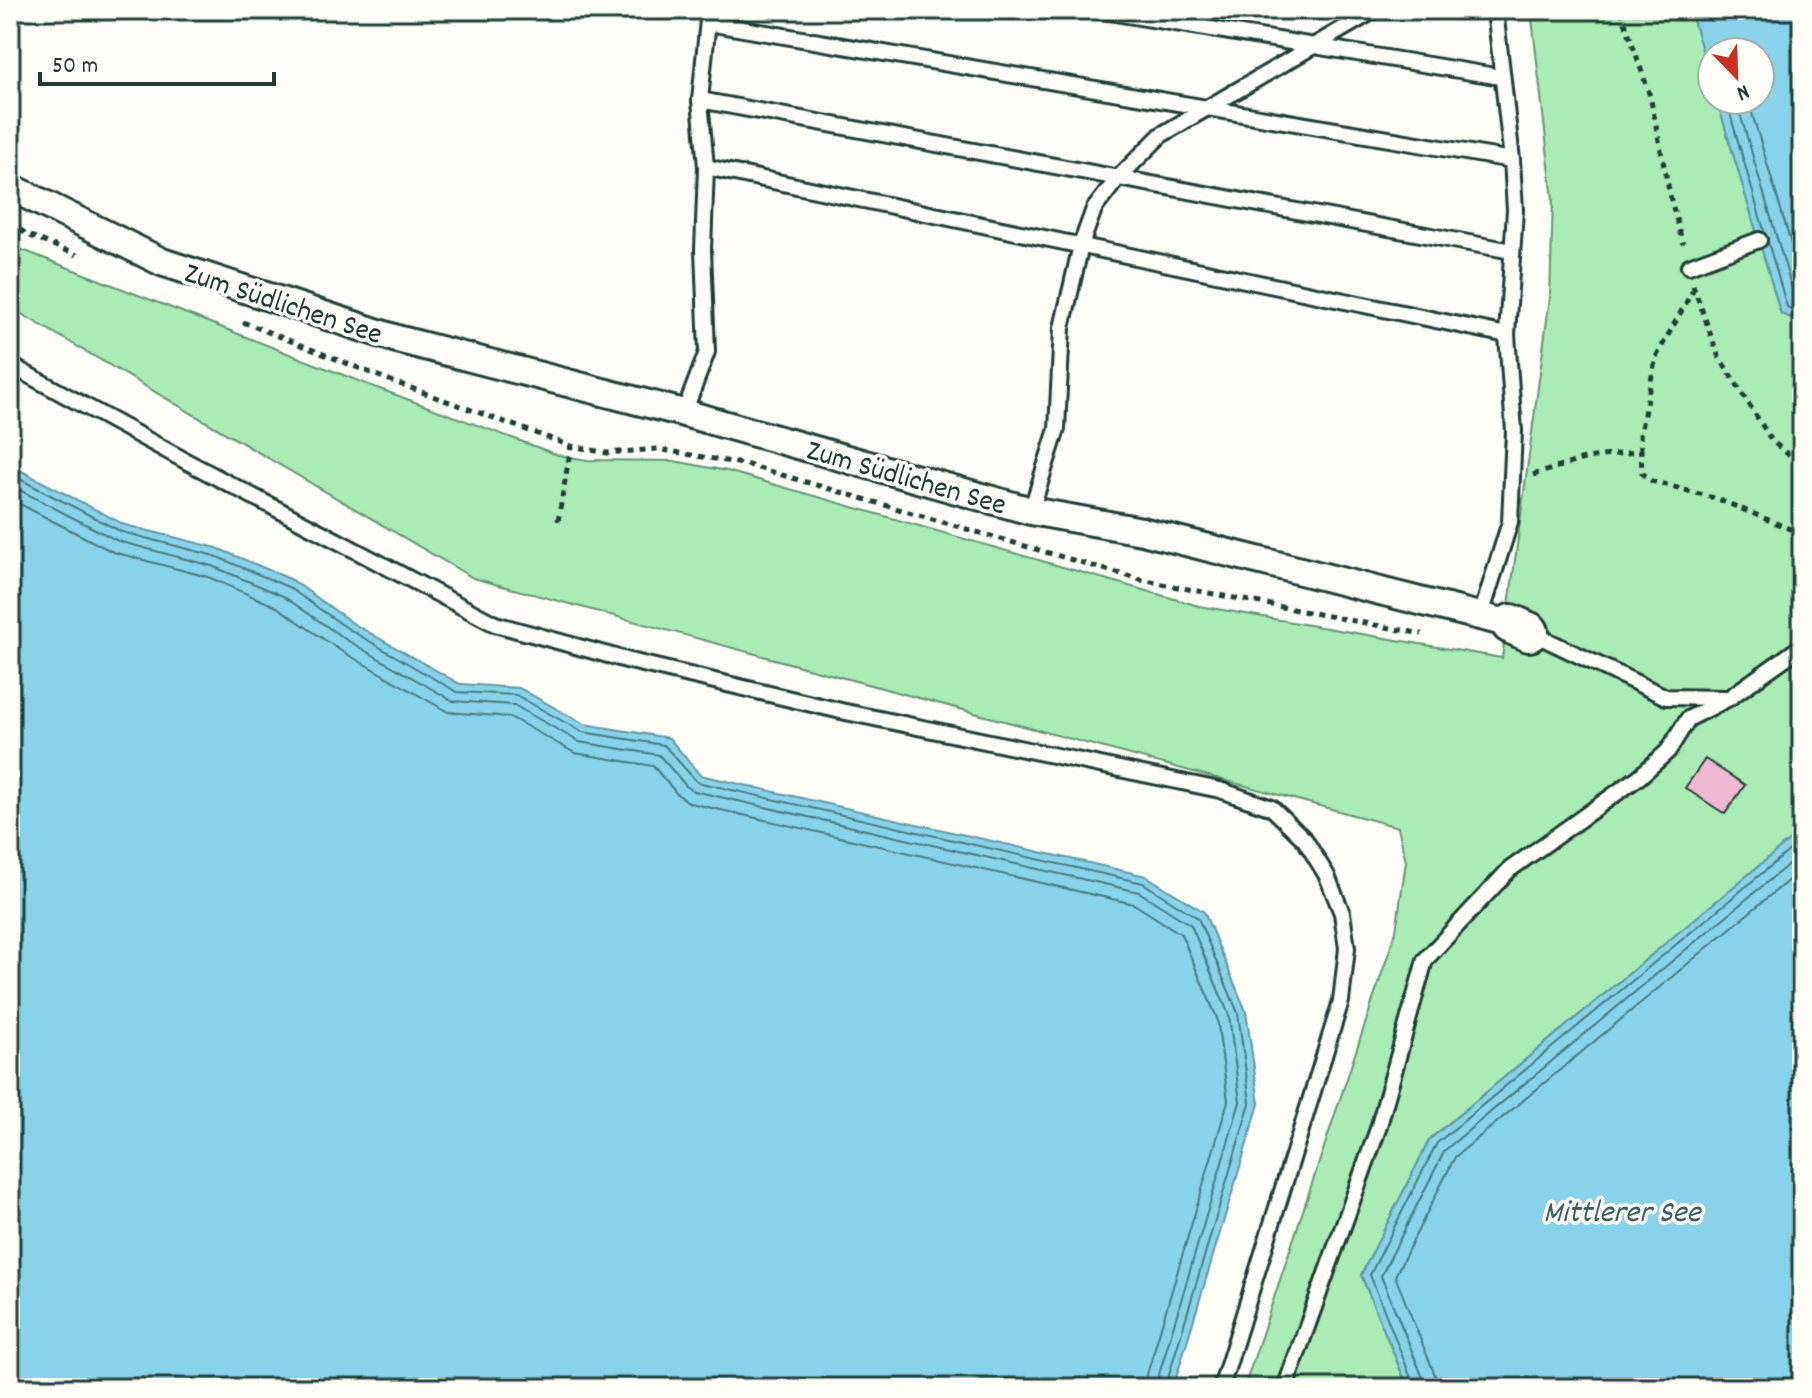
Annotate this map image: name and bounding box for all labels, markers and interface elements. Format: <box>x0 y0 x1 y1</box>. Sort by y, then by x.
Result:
scale bar <box>40 36 274 86</box>
north arrow <box>1696 36 1776 116</box>
text: 50 m <box>52 50 98 84</box>
text: N <box>1731 75 1754 108</box>
street label: Zum Südlichen See <box>178 254 387 359</box>
street label: Zum Südlichen See <box>801 431 1011 529</box>
water label: Mittlerer See <box>1543 1192 1703 1238</box>

